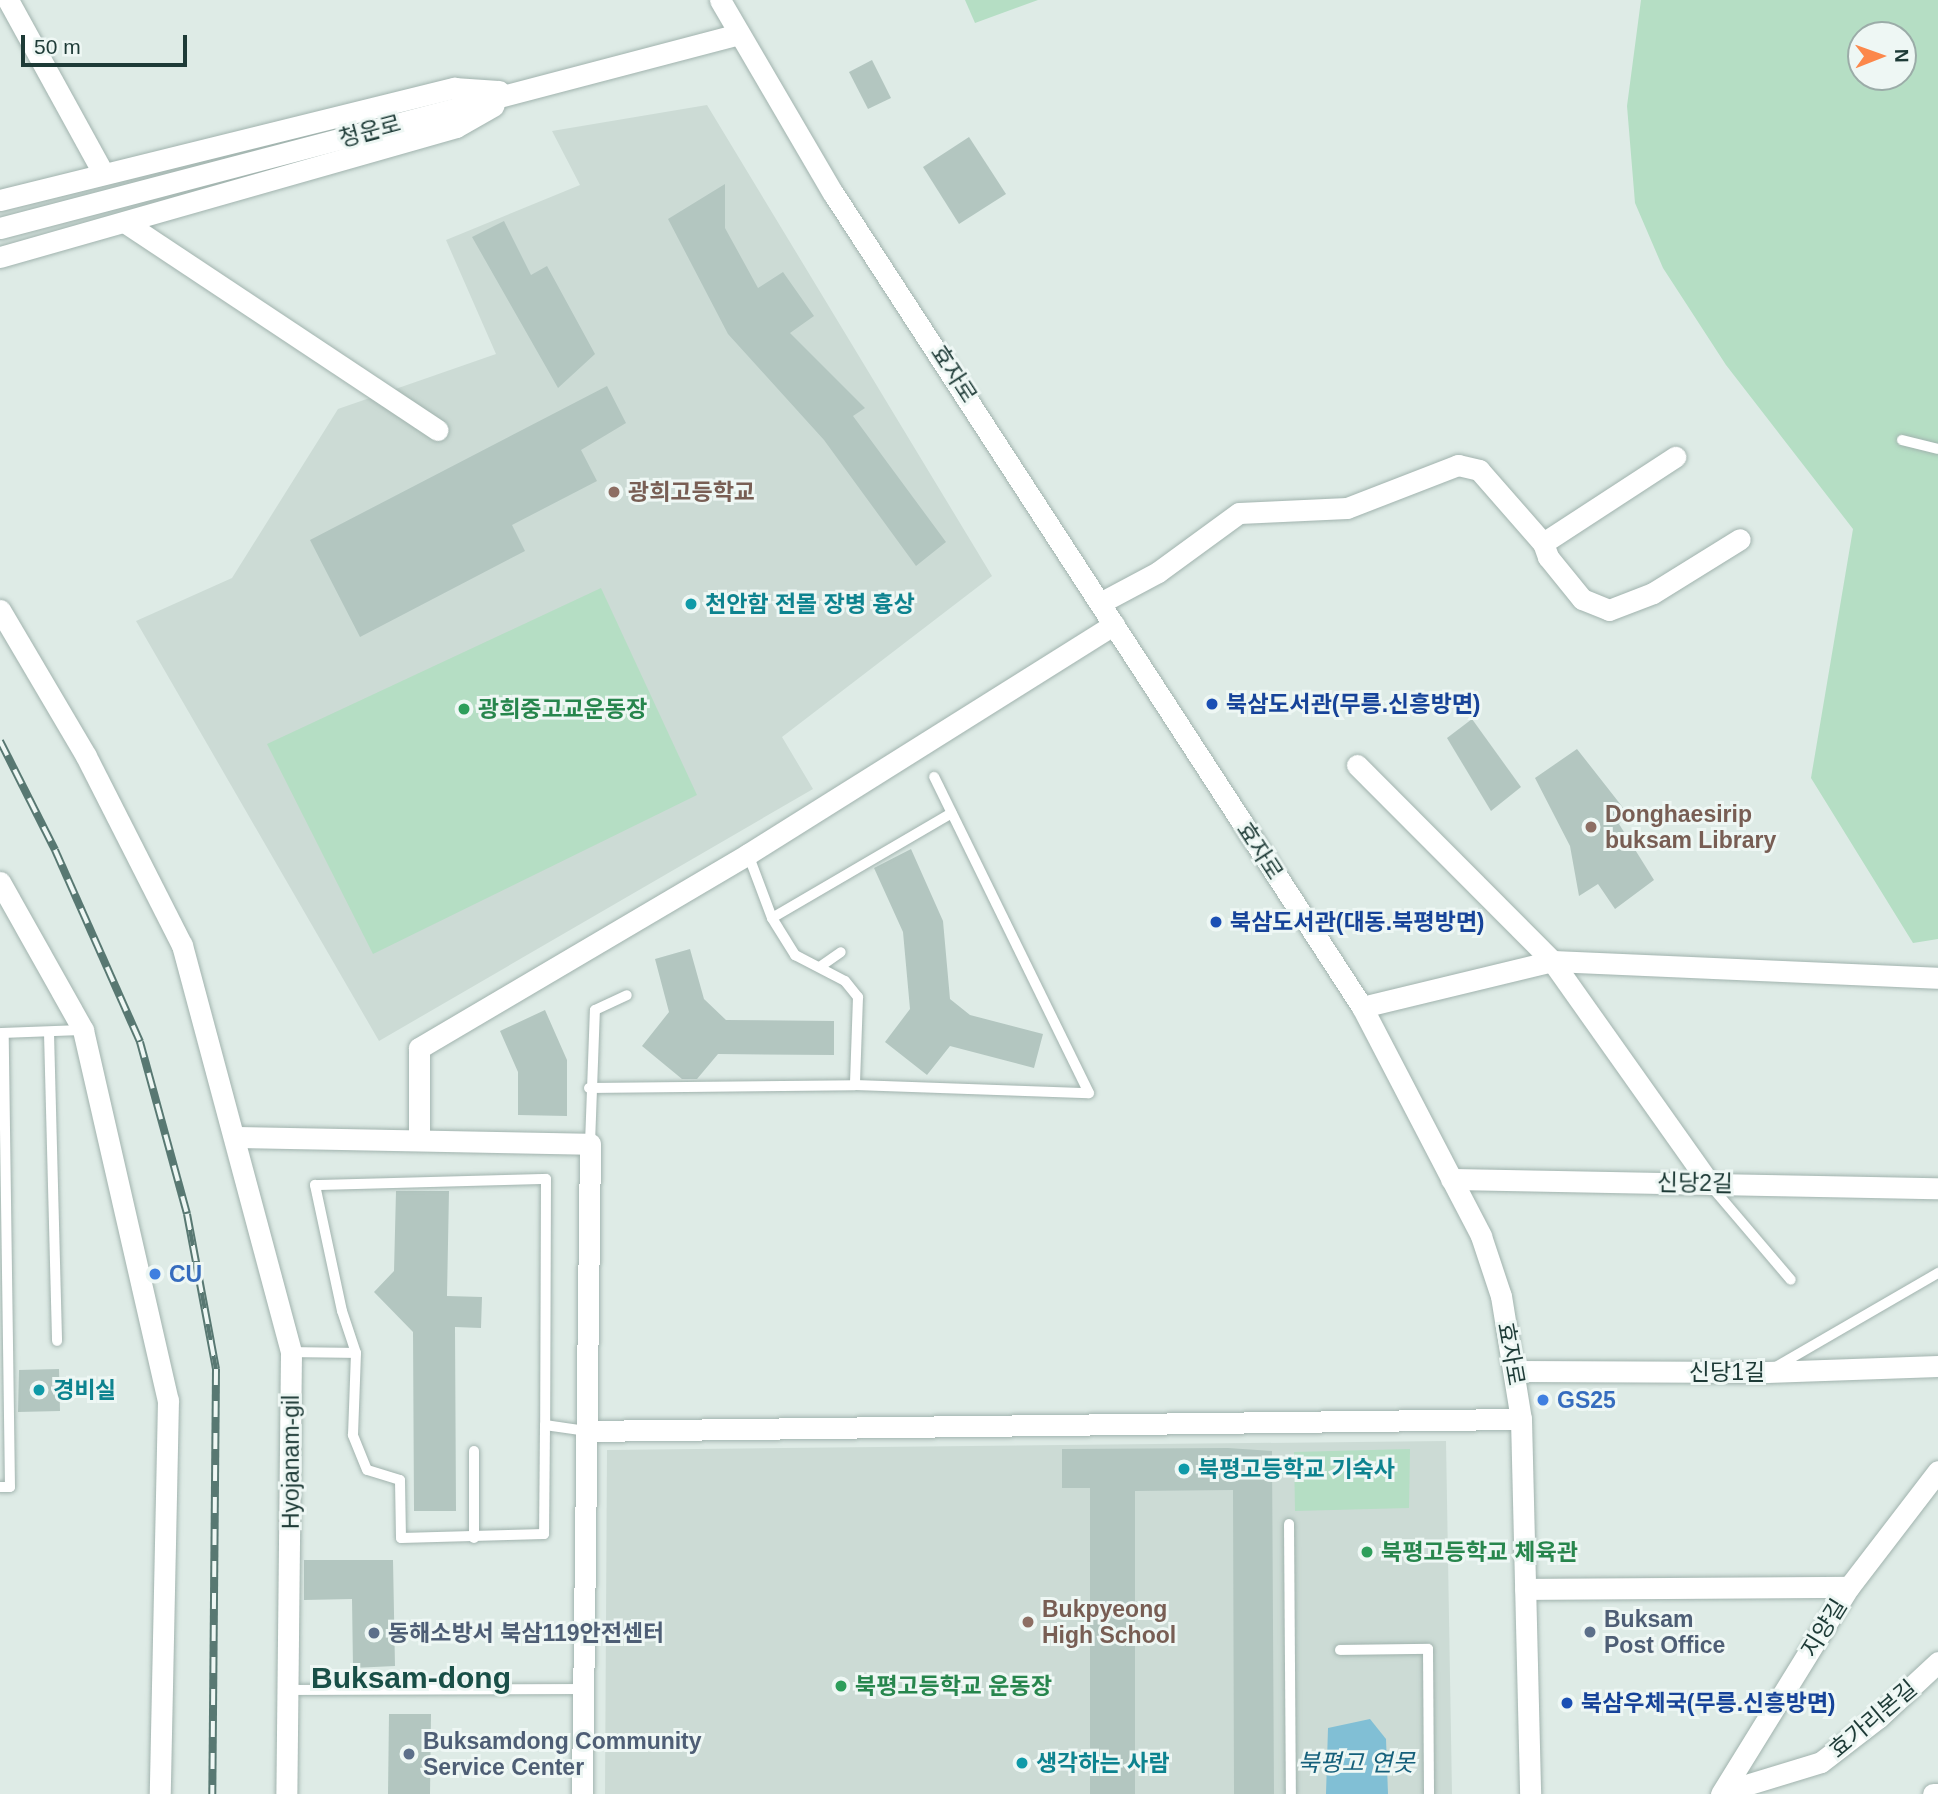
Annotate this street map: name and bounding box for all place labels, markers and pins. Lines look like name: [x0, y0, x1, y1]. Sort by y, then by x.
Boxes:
place label: 광희고등학교: [628, 478, 755, 506]
marker: 광희고등학교: [606, 484, 622, 500]
place label: 천안함 전몰 장병 흉상: [705, 590, 915, 618]
marker: 천안함 전몰 장병 흉상: [683, 596, 699, 612]
place label: 북삼도서관(무릉.신흥방면): [1226, 690, 1480, 718]
place label: 광희중고교운동장: [478, 695, 647, 723]
marker: 북삼도서관(무릉.신흥방면): [1204, 696, 1220, 712]
marker: 광희중고교운동장: [456, 701, 472, 717]
place label: Donghaesirip buksam Library: [1605, 800, 1776, 854]
marker: Donghaesirip buksam Library: [1583, 819, 1599, 835]
place label: 북삼도서관(대동.북평방면): [1230, 908, 1484, 936]
marker: 북삼도서관(대동.북평방면): [1208, 914, 1224, 930]
place label: CU: [169, 1260, 202, 1288]
marker: CU: [147, 1266, 163, 1282]
place label: 경비실: [53, 1376, 116, 1404]
marker: 경비실: [31, 1382, 47, 1398]
place label: GS25: [1557, 1386, 1616, 1414]
marker: GS25: [1535, 1392, 1551, 1408]
place label: 북평고등학교 기숙사: [1198, 1455, 1395, 1483]
marker: 북평고등학교 기숙사: [1176, 1461, 1192, 1477]
place label: 북평고등학교 체육관: [1381, 1538, 1578, 1566]
marker: 북평고등학교 체육관: [1359, 1544, 1375, 1560]
place label: Bukpyeong High School: [1042, 1595, 1176, 1649]
place label: Buksam Post Office: [1604, 1605, 1725, 1659]
marker: Bukpyeong High School: [1020, 1614, 1036, 1630]
place label: 동해소방서 북삼119안전센터: [388, 1619, 664, 1647]
marker: Buksam Post Office: [1582, 1624, 1598, 1640]
marker: 동해소방서 북삼119안전센터: [366, 1625, 382, 1641]
place label: 북평고등학교 운동장: [855, 1672, 1052, 1700]
marker: 북평고등학교 운동장: [833, 1678, 849, 1694]
place label: 북삼우체국(무릉.신흥방면): [1581, 1689, 1835, 1717]
marker: 북삼우체국(무릉.신흥방면): [1559, 1695, 1575, 1711]
place label: Buksamdong Community Service Center: [423, 1727, 702, 1781]
marker: Buksamdong Community Service Center: [401, 1746, 417, 1762]
place label: 생각하는 사람: [1036, 1749, 1169, 1777]
marker: 생각하는 사람: [1014, 1755, 1030, 1771]

